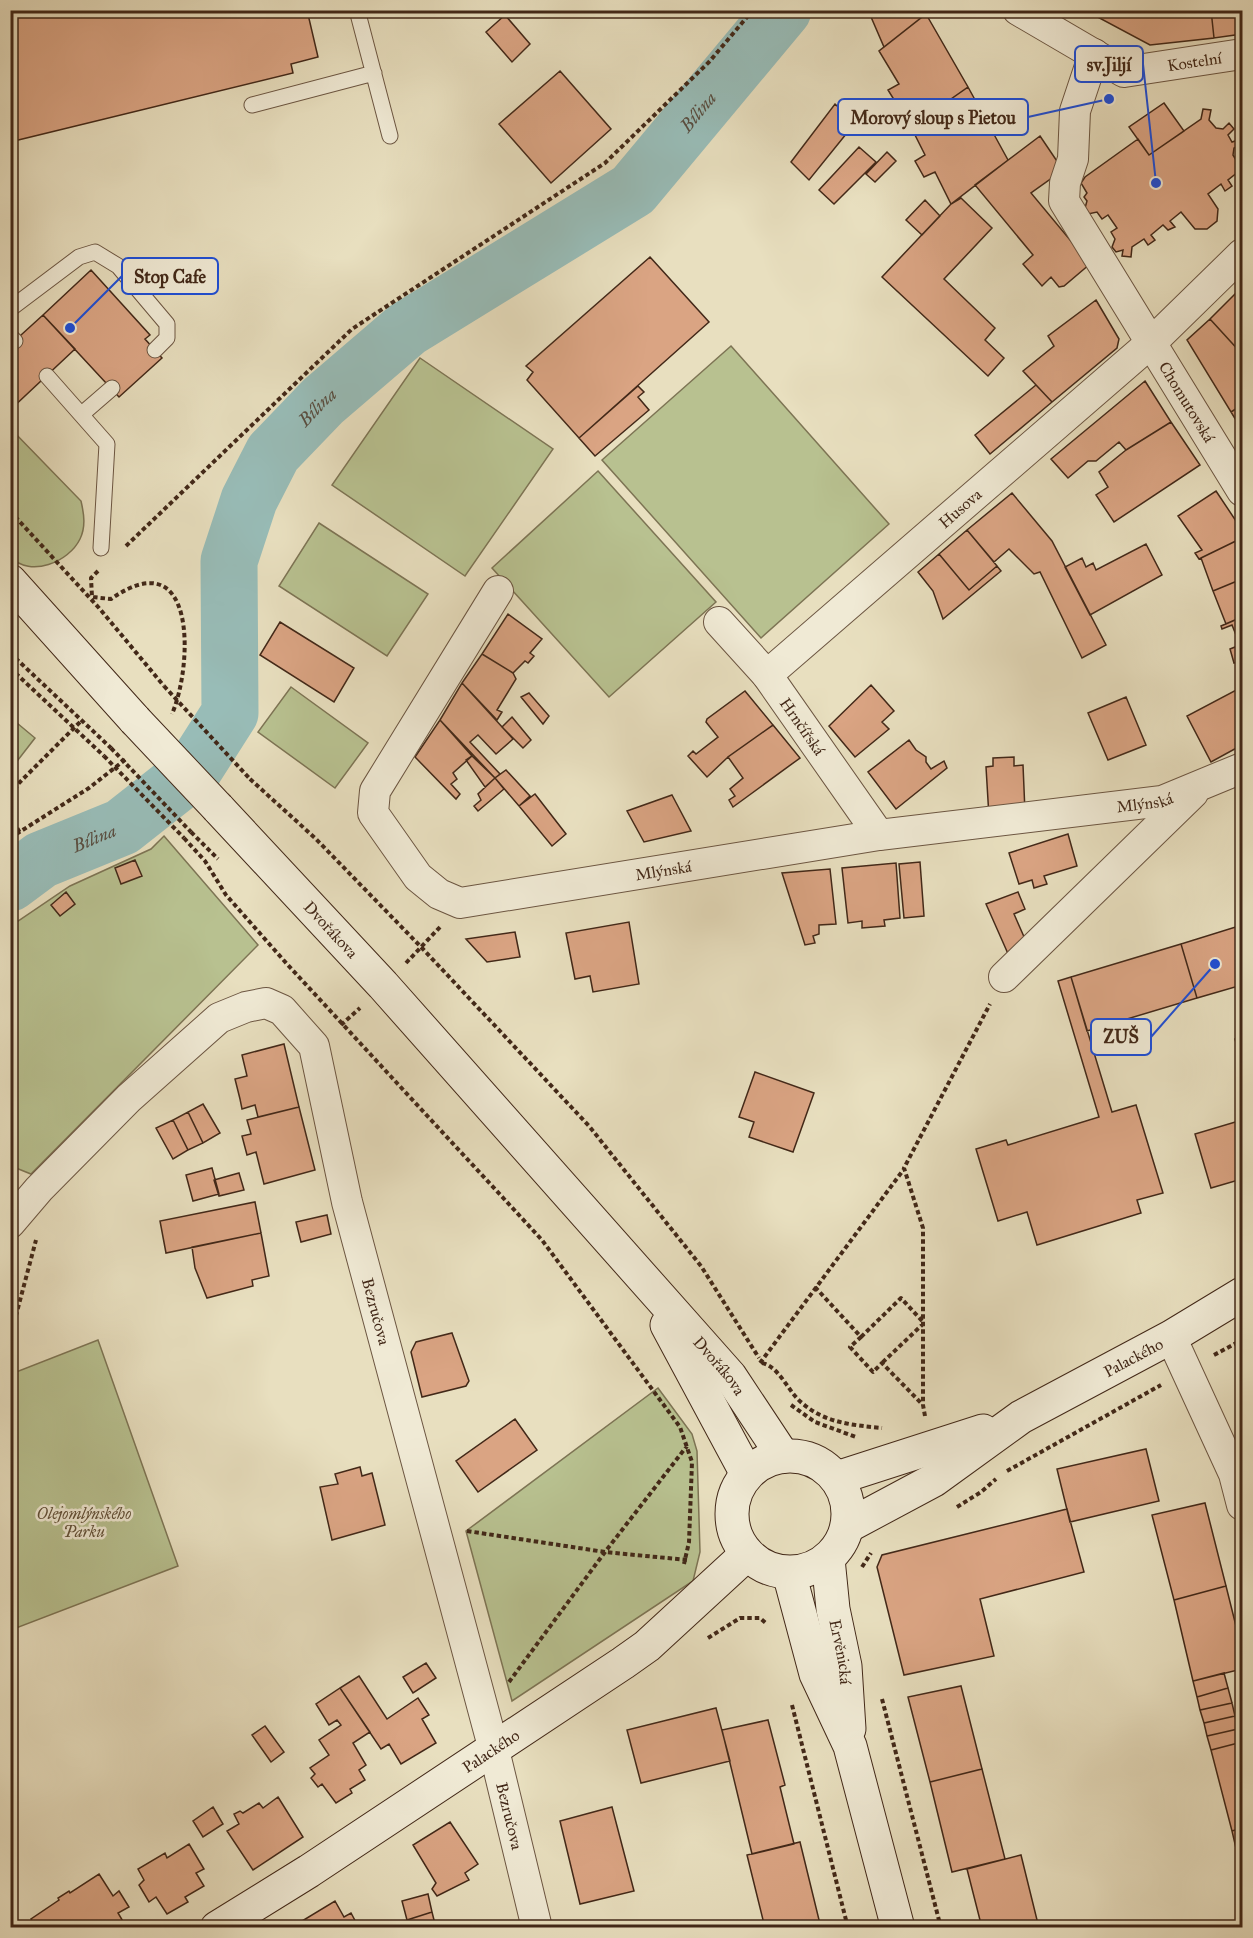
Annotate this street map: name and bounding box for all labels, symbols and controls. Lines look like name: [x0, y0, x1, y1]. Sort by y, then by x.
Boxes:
callout: sv.Jiljí: [1075, 46, 1143, 82]
street label: Kostelní: [1166, 48, 1224, 75]
text: sv.Jiljí: [1087, 54, 1132, 77]
water label: Bílina: [674, 87, 721, 137]
callout: Morový sloup s Pietou: [838, 99, 1028, 135]
text: Morový sloup s Pietou: [850, 107, 1016, 130]
callout: Stop Cafe: [122, 258, 218, 294]
text: Stop Cafe: [134, 266, 207, 289]
street label: Chomutovská: [1155, 358, 1219, 446]
water label: Bílina: [293, 383, 341, 432]
street label: Husova: [935, 484, 985, 532]
street label: Hrnčířská: [776, 694, 830, 759]
street label: Mlýnská: [1115, 788, 1176, 816]
water label: Bílina: [68, 819, 120, 857]
street label: Mlýnská: [634, 856, 693, 884]
street label: Dvořákova: [300, 897, 362, 962]
callout: ZUŠ: [1091, 1019, 1151, 1055]
text: ZUŠ: [1103, 1025, 1139, 1048]
street label: Bezručova: [358, 1276, 394, 1347]
street label: Dvořákova: [690, 1332, 749, 1399]
street label: Palackého: [1100, 1334, 1166, 1381]
park label: Olejomlýnského Parku: [37, 1504, 131, 1541]
street label: Ervěnická: [826, 1618, 856, 1685]
street label: Palackého: [458, 1725, 523, 1776]
street label: Bezručova: [493, 1780, 527, 1852]

